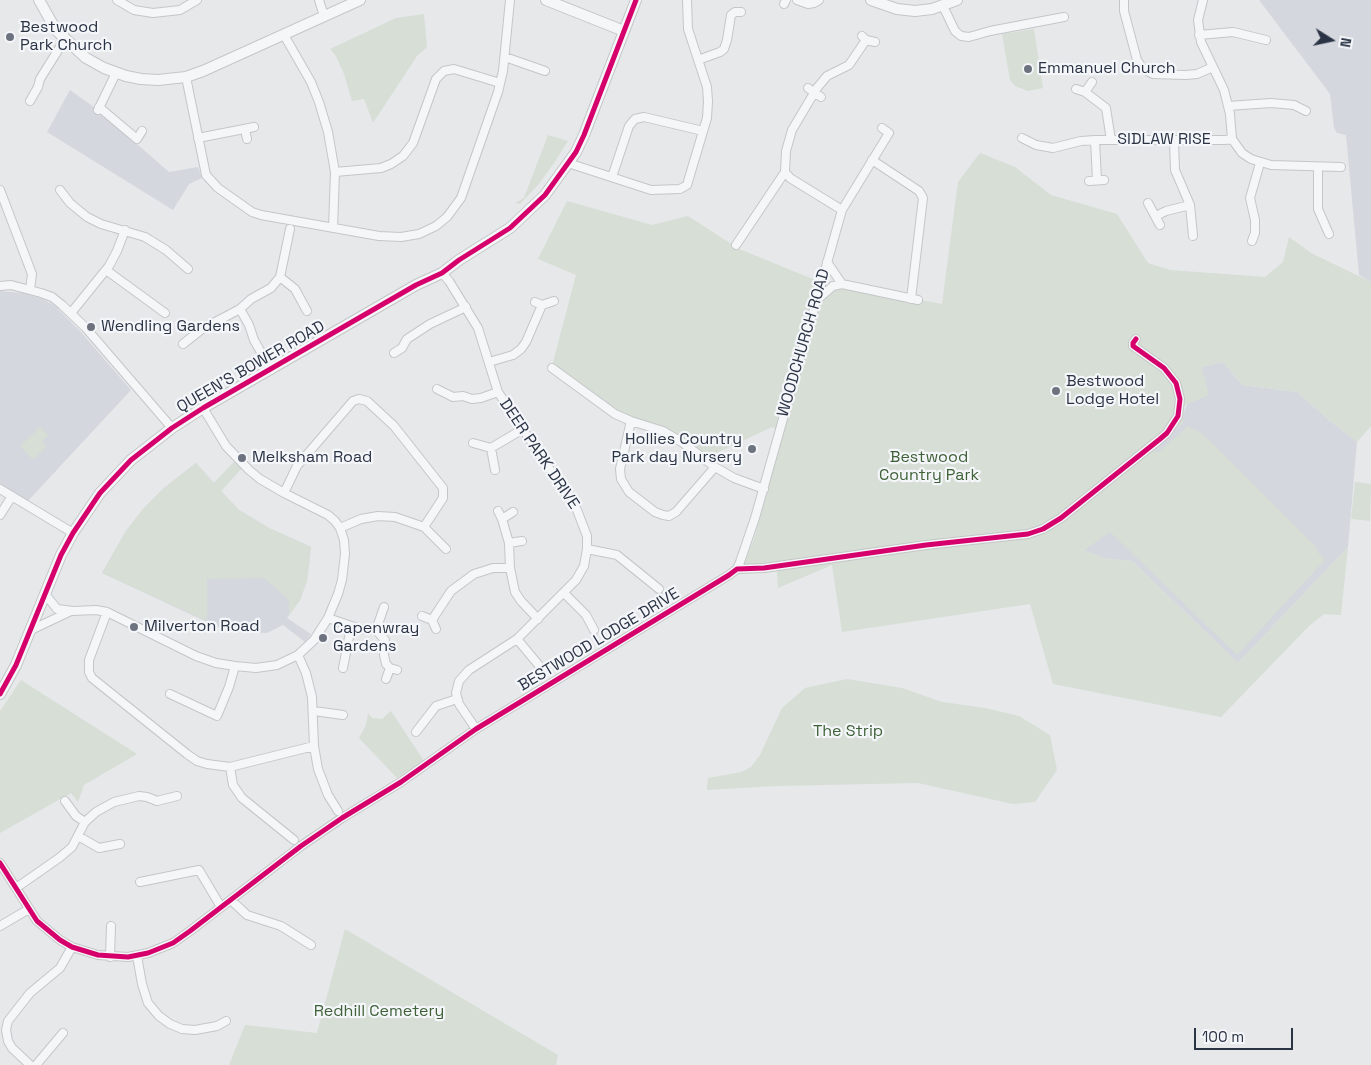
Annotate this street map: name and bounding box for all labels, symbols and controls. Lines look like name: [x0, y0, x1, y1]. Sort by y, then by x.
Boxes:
north arrow: [1306, 15, 1356, 65]
place label: Bestwood Park Church: [20, 18, 112, 56]
marker: Bestwood Park Church: [4, 31, 16, 43]
text: N: [1336, 36, 1355, 49]
place label: Emmanuel Church: [1038, 59, 1176, 79]
marker: Emmanuel Church: [1022, 63, 1034, 75]
street label: SIDLAW RISE: [1117, 130, 1211, 150]
street label: WOODCHURCH ROAD: [774, 267, 834, 419]
place label: Wendling Gardens: [101, 317, 240, 337]
street label: QUEEN'S BOWER ROAD: [174, 317, 328, 417]
marker: Wendling Gardens: [85, 321, 97, 333]
place label: Bestwood Lodge Hotel: [1066, 372, 1159, 410]
marker: Bestwood Lodge Hotel: [1050, 385, 1062, 397]
street label: DEER PARK DRIVE: [495, 395, 583, 513]
place label: Hollies Country Park day Nursery: [611, 430, 742, 468]
marker: Hollies Country Park day Nursery: [746, 443, 758, 455]
place label: Melksham Road: [252, 448, 372, 468]
park label: Bestwood Country Park: [879, 448, 979, 486]
marker: Melksham Road: [236, 452, 248, 464]
street label: BESTWOOD LODGE DRIVE: [515, 584, 683, 696]
place label: Milverton Road: [144, 617, 260, 637]
place label: Capenwray Gardens: [333, 619, 419, 657]
marker: Milverton Road: [128, 621, 140, 633]
marker: Capenwray Gardens: [317, 632, 329, 644]
park label: The Strip: [813, 722, 883, 742]
park label: Redhill Cemetery: [314, 1002, 444, 1022]
scale bar: [1196, 1018, 1295, 1050]
text: 100 m: [1202, 1027, 1244, 1046]

